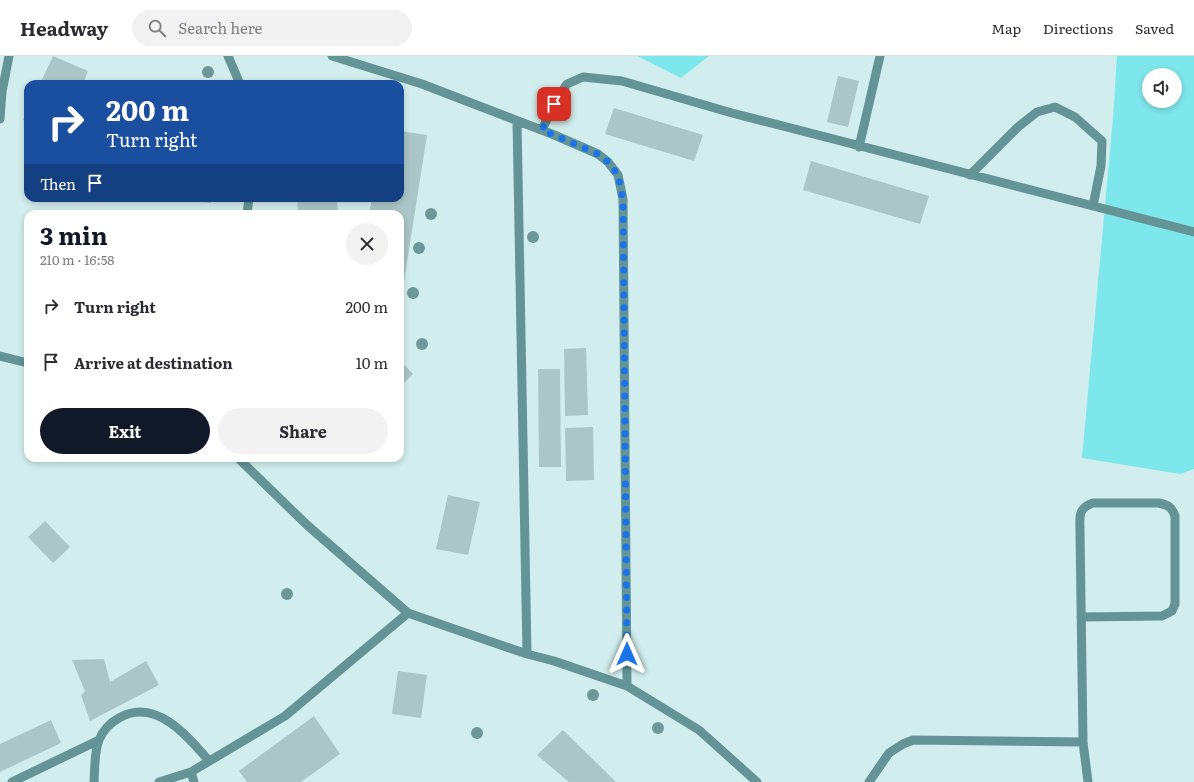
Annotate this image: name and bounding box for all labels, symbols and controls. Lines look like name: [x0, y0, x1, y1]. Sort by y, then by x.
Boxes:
search box: [132, 10, 412, 46]
text: Headway: [20, 14, 108, 42]
text: Search here: [178, 16, 262, 39]
icon: search: [146, 17, 168, 39]
text: Map: [991, 18, 1021, 38]
text: Directions: [1043, 18, 1113, 38]
text: Saved: [1135, 18, 1174, 38]
map controls: [1142, 68, 1182, 108]
button: sound: [1142, 68, 1182, 108]
pin: [537, 87, 571, 121]
text: 200 m: [106, 88, 189, 130]
icon: arrive: [543, 93, 565, 115]
icon: right: [40, 96, 92, 148]
text: Turn right: [106, 126, 197, 153]
text: Then: [40, 172, 76, 195]
icon: arrive: [84, 172, 106, 194]
text: 3 min: [40, 217, 108, 252]
button: close: [346, 223, 388, 265]
text: 210 m · 16:58: [40, 250, 115, 269]
icon: right: [40, 295, 62, 317]
text: Turn right: [74, 295, 156, 318]
text: 200 m: [346, 295, 388, 318]
icon: arrive: [40, 351, 62, 373]
text: Arrive at destination: [74, 351, 233, 374]
text: 10 m: [356, 351, 388, 374]
button: Exit: [40, 408, 210, 454]
button: Share: [218, 408, 388, 454]
position arrow: [606, 633, 648, 675]

